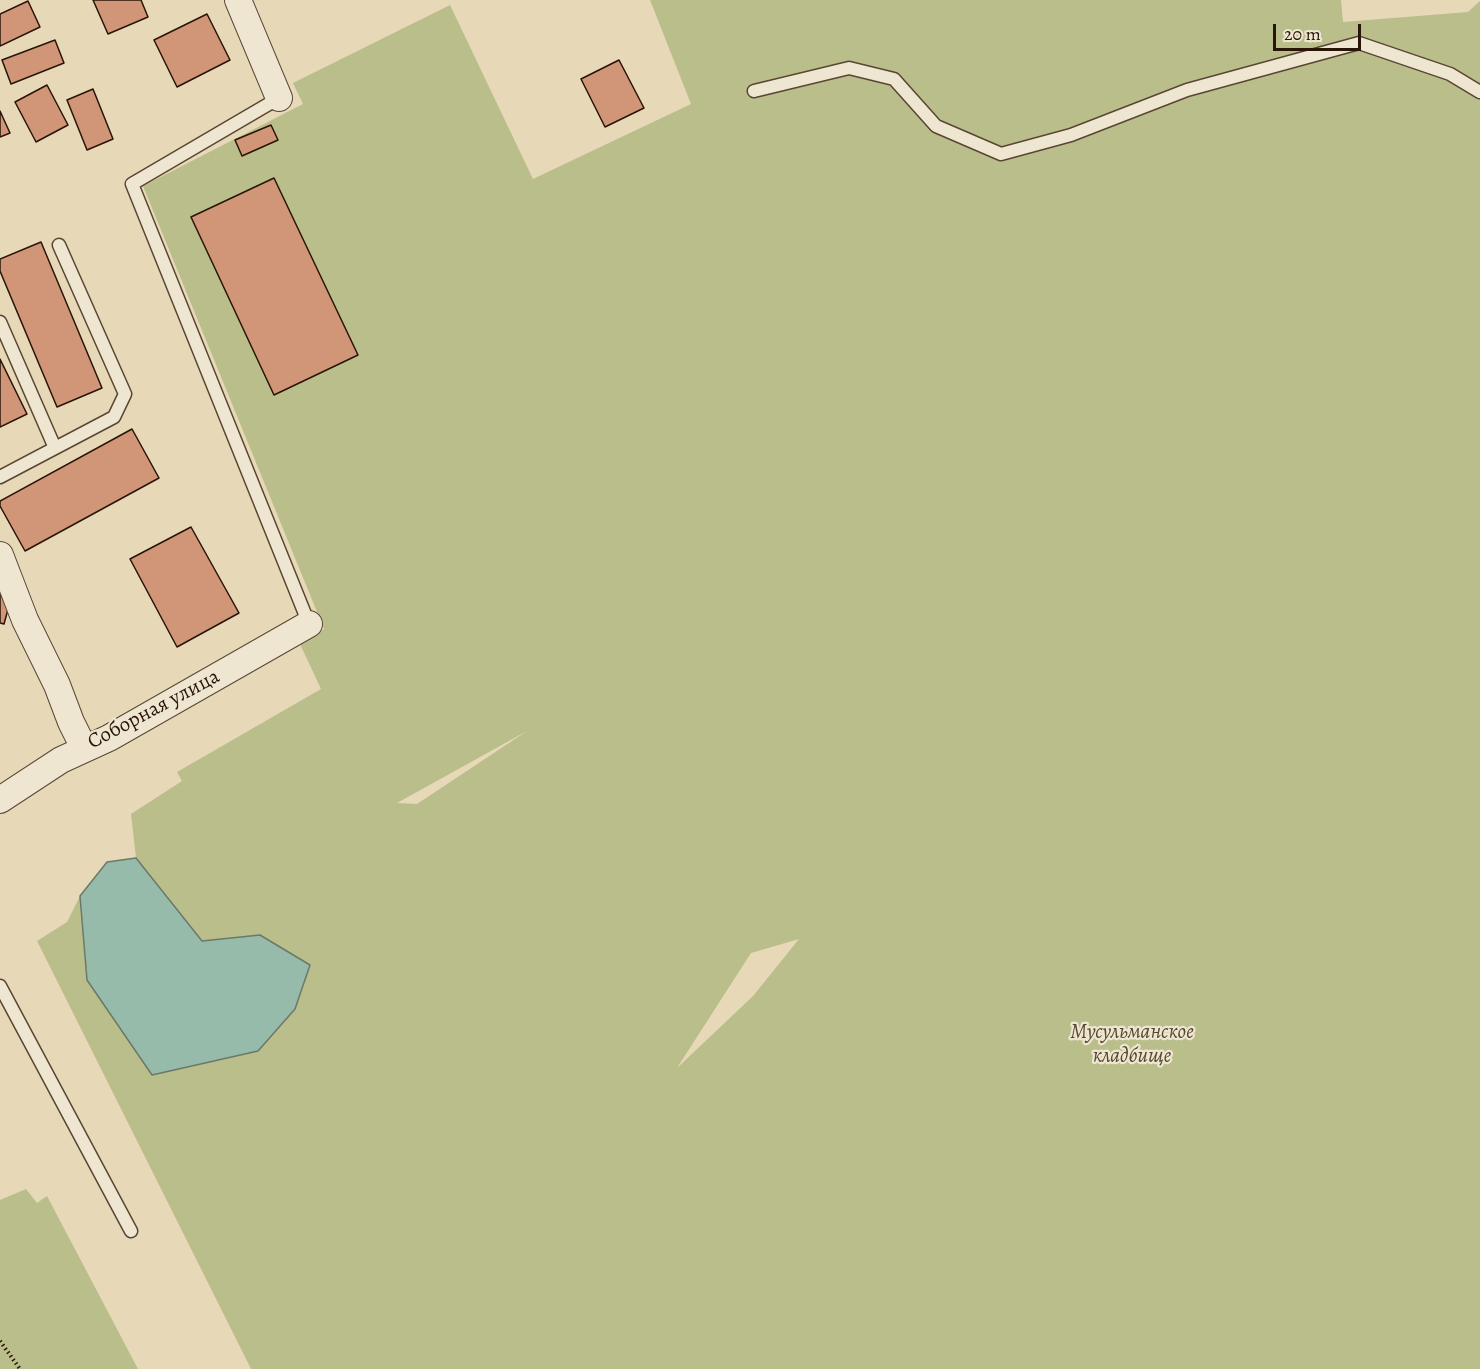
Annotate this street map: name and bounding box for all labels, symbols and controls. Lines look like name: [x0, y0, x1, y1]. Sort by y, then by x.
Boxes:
scale bar: [1276, 12, 1364, 50]
text: 20 m: [1284, 22, 1321, 46]
street label: Соборная улица: [84, 665, 224, 755]
park label: Мусульманское кладбище: [1070, 1020, 1194, 1070]

